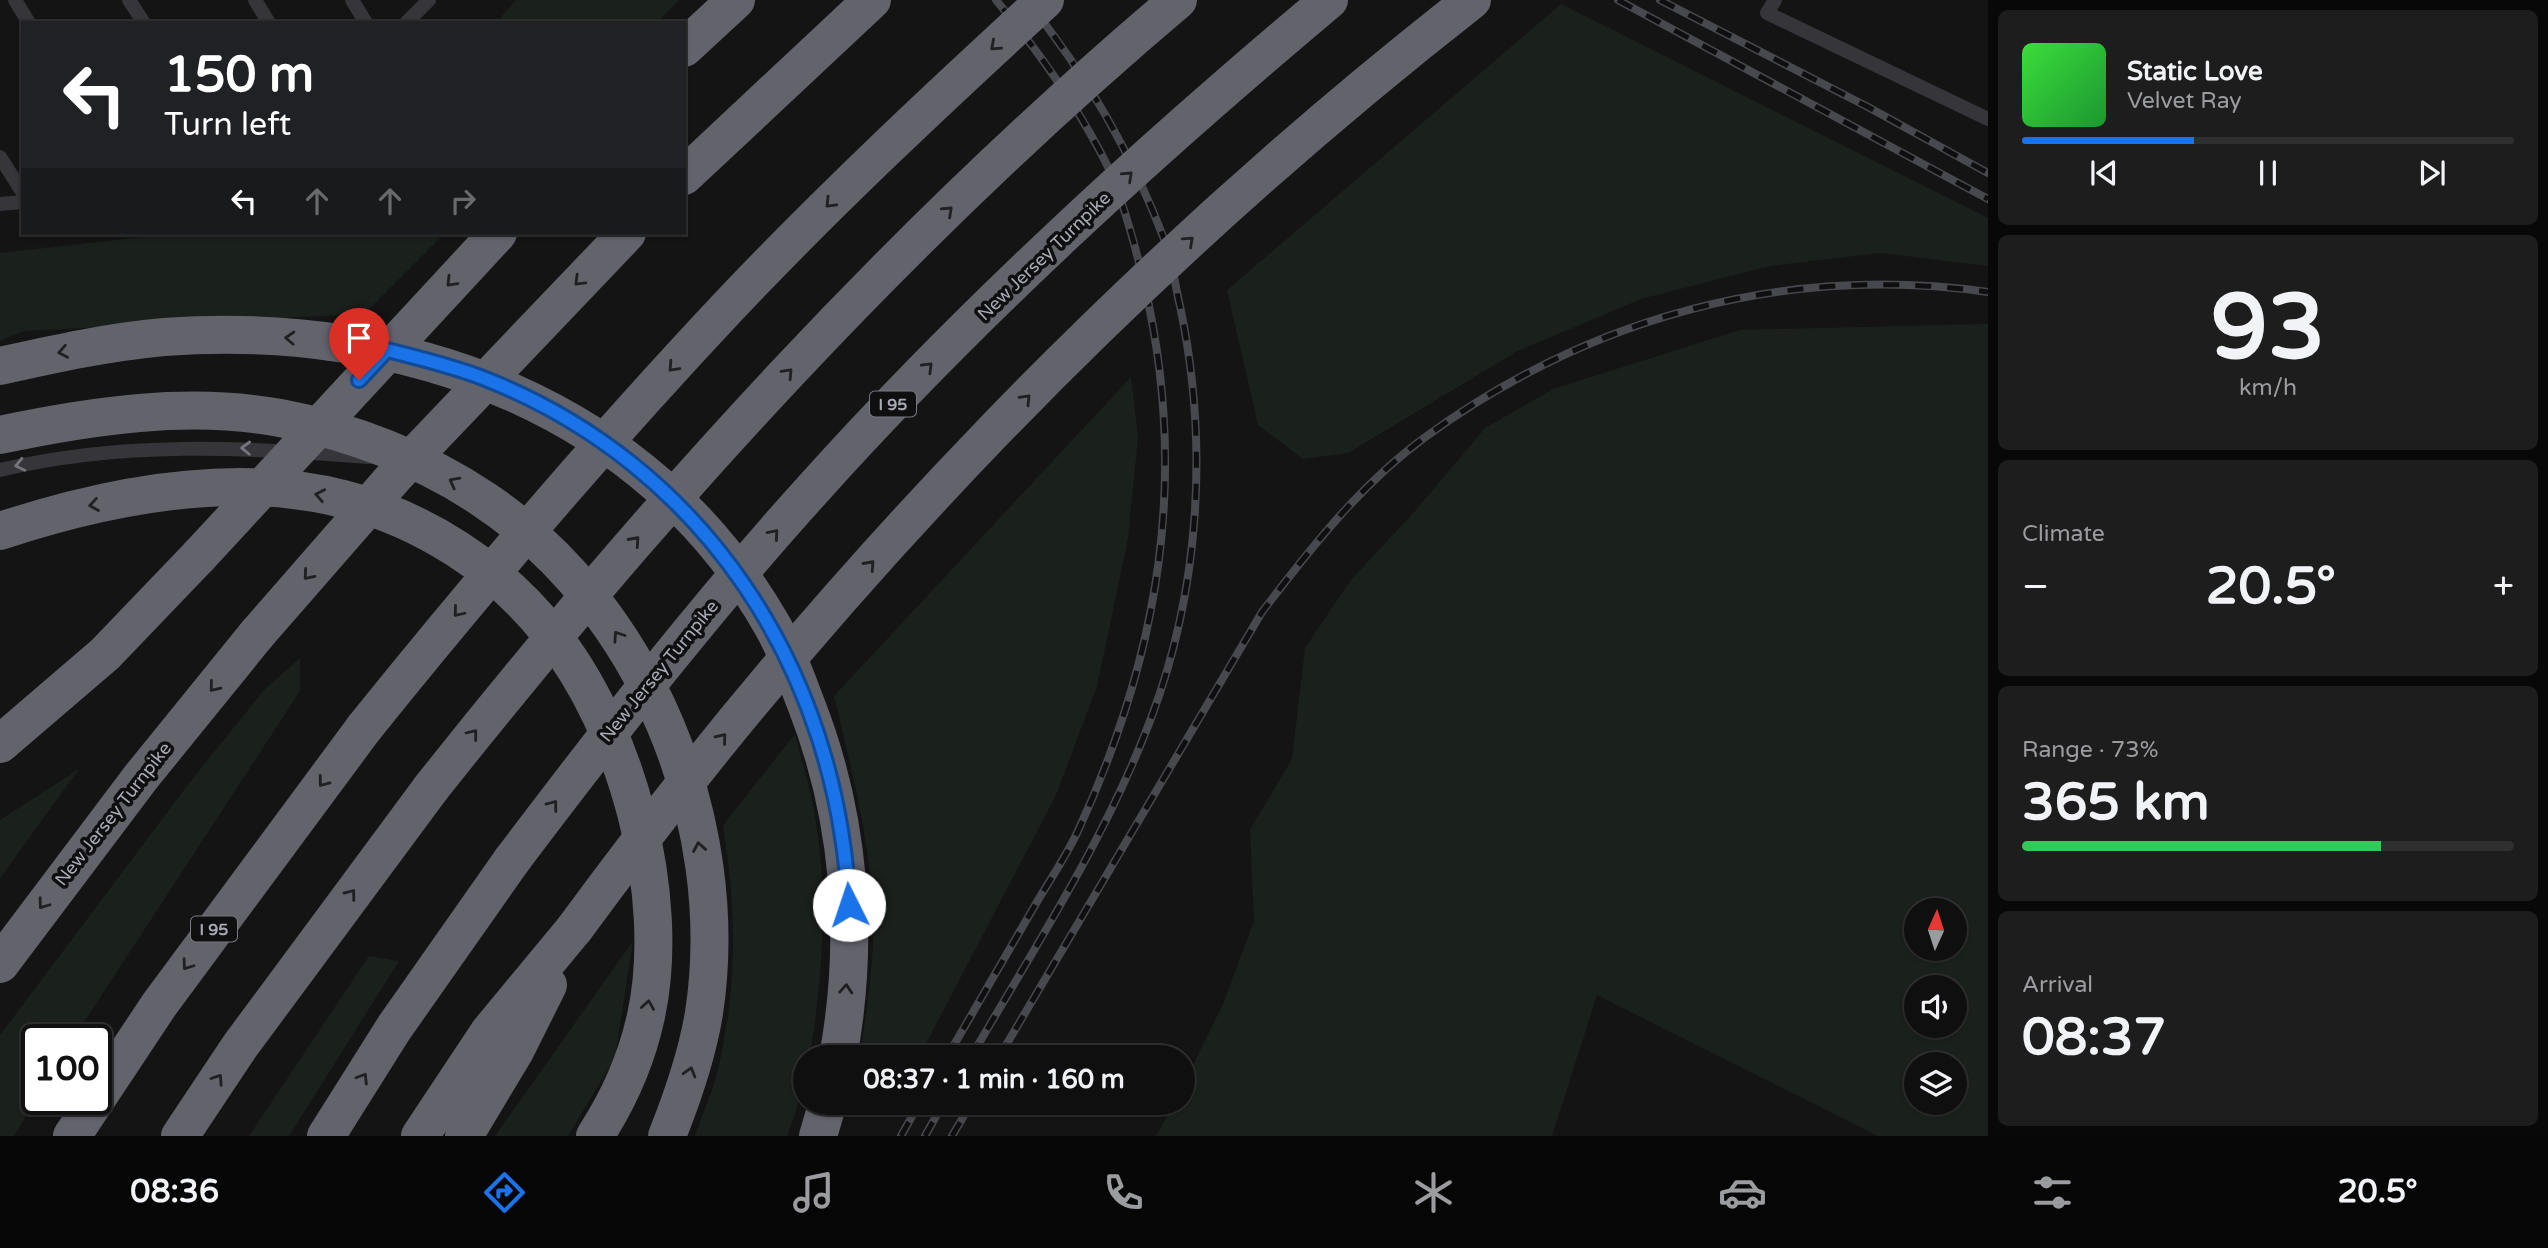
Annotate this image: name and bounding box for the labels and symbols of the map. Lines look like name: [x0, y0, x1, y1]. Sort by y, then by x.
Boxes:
one-way arrow: [990, 38, 1003, 50]
one-way arrow: [1120, 171, 1133, 184]
street label: New Jersey Turnpike: [973, 187, 1115, 325]
one-way arrow: [826, 195, 839, 208]
one-way arrow: [940, 207, 953, 220]
one-way arrow: [1181, 237, 1194, 249]
one-way arrow: [574, 273, 587, 286]
one-way arrow: [446, 274, 459, 287]
pin: [329, 308, 389, 380]
one-way arrow: [284, 331, 295, 346]
one-way arrow: [57, 344, 69, 359]
one-way arrow: [669, 359, 681, 372]
one-way arrow: [920, 363, 933, 376]
one-way arrow: [780, 368, 793, 381]
road number: I 95: [870, 392, 916, 416]
one-way arrow: [1017, 395, 1030, 408]
one-way arrow: [240, 440, 251, 456]
one-way arrow: [14, 457, 26, 471]
one-way arrow: [449, 476, 461, 490]
one-way arrow: [314, 488, 326, 503]
one-way arrow: [88, 496, 100, 511]
one-way arrow: [766, 529, 778, 542]
one-way arrow: [626, 536, 639, 549]
one-way arrow: [861, 560, 874, 573]
one-way arrow: [304, 566, 317, 579]
street label: New Jersey Turnpike: [595, 596, 723, 746]
one-way arrow: [454, 603, 466, 616]
one-way arrow: [614, 631, 626, 644]
one-way arrow: [210, 679, 222, 692]
one-way arrow: [465, 730, 478, 742]
one-way arrow: [714, 733, 726, 746]
street label: New Jersey Turnpike: [50, 738, 176, 890]
one-way arrow: [318, 775, 331, 787]
one-way arrow: [544, 801, 557, 813]
one-way arrow: [692, 841, 707, 853]
position arrow: [812, 868, 886, 942]
one-way arrow: [342, 890, 355, 902]
one-way arrow: [39, 896, 51, 909]
north arrow: [1904, 898, 1967, 961]
road number: I 95: [191, 917, 237, 942]
one-way arrow: [183, 957, 196, 970]
one-way arrow: [839, 984, 854, 995]
one-way arrow: [640, 999, 655, 1011]
speed limit sign: 100: [21, 1024, 112, 1115]
one-way arrow: [682, 1066, 697, 1078]
one-way arrow: [354, 1073, 367, 1086]
one-way arrow: [210, 1074, 222, 1087]

